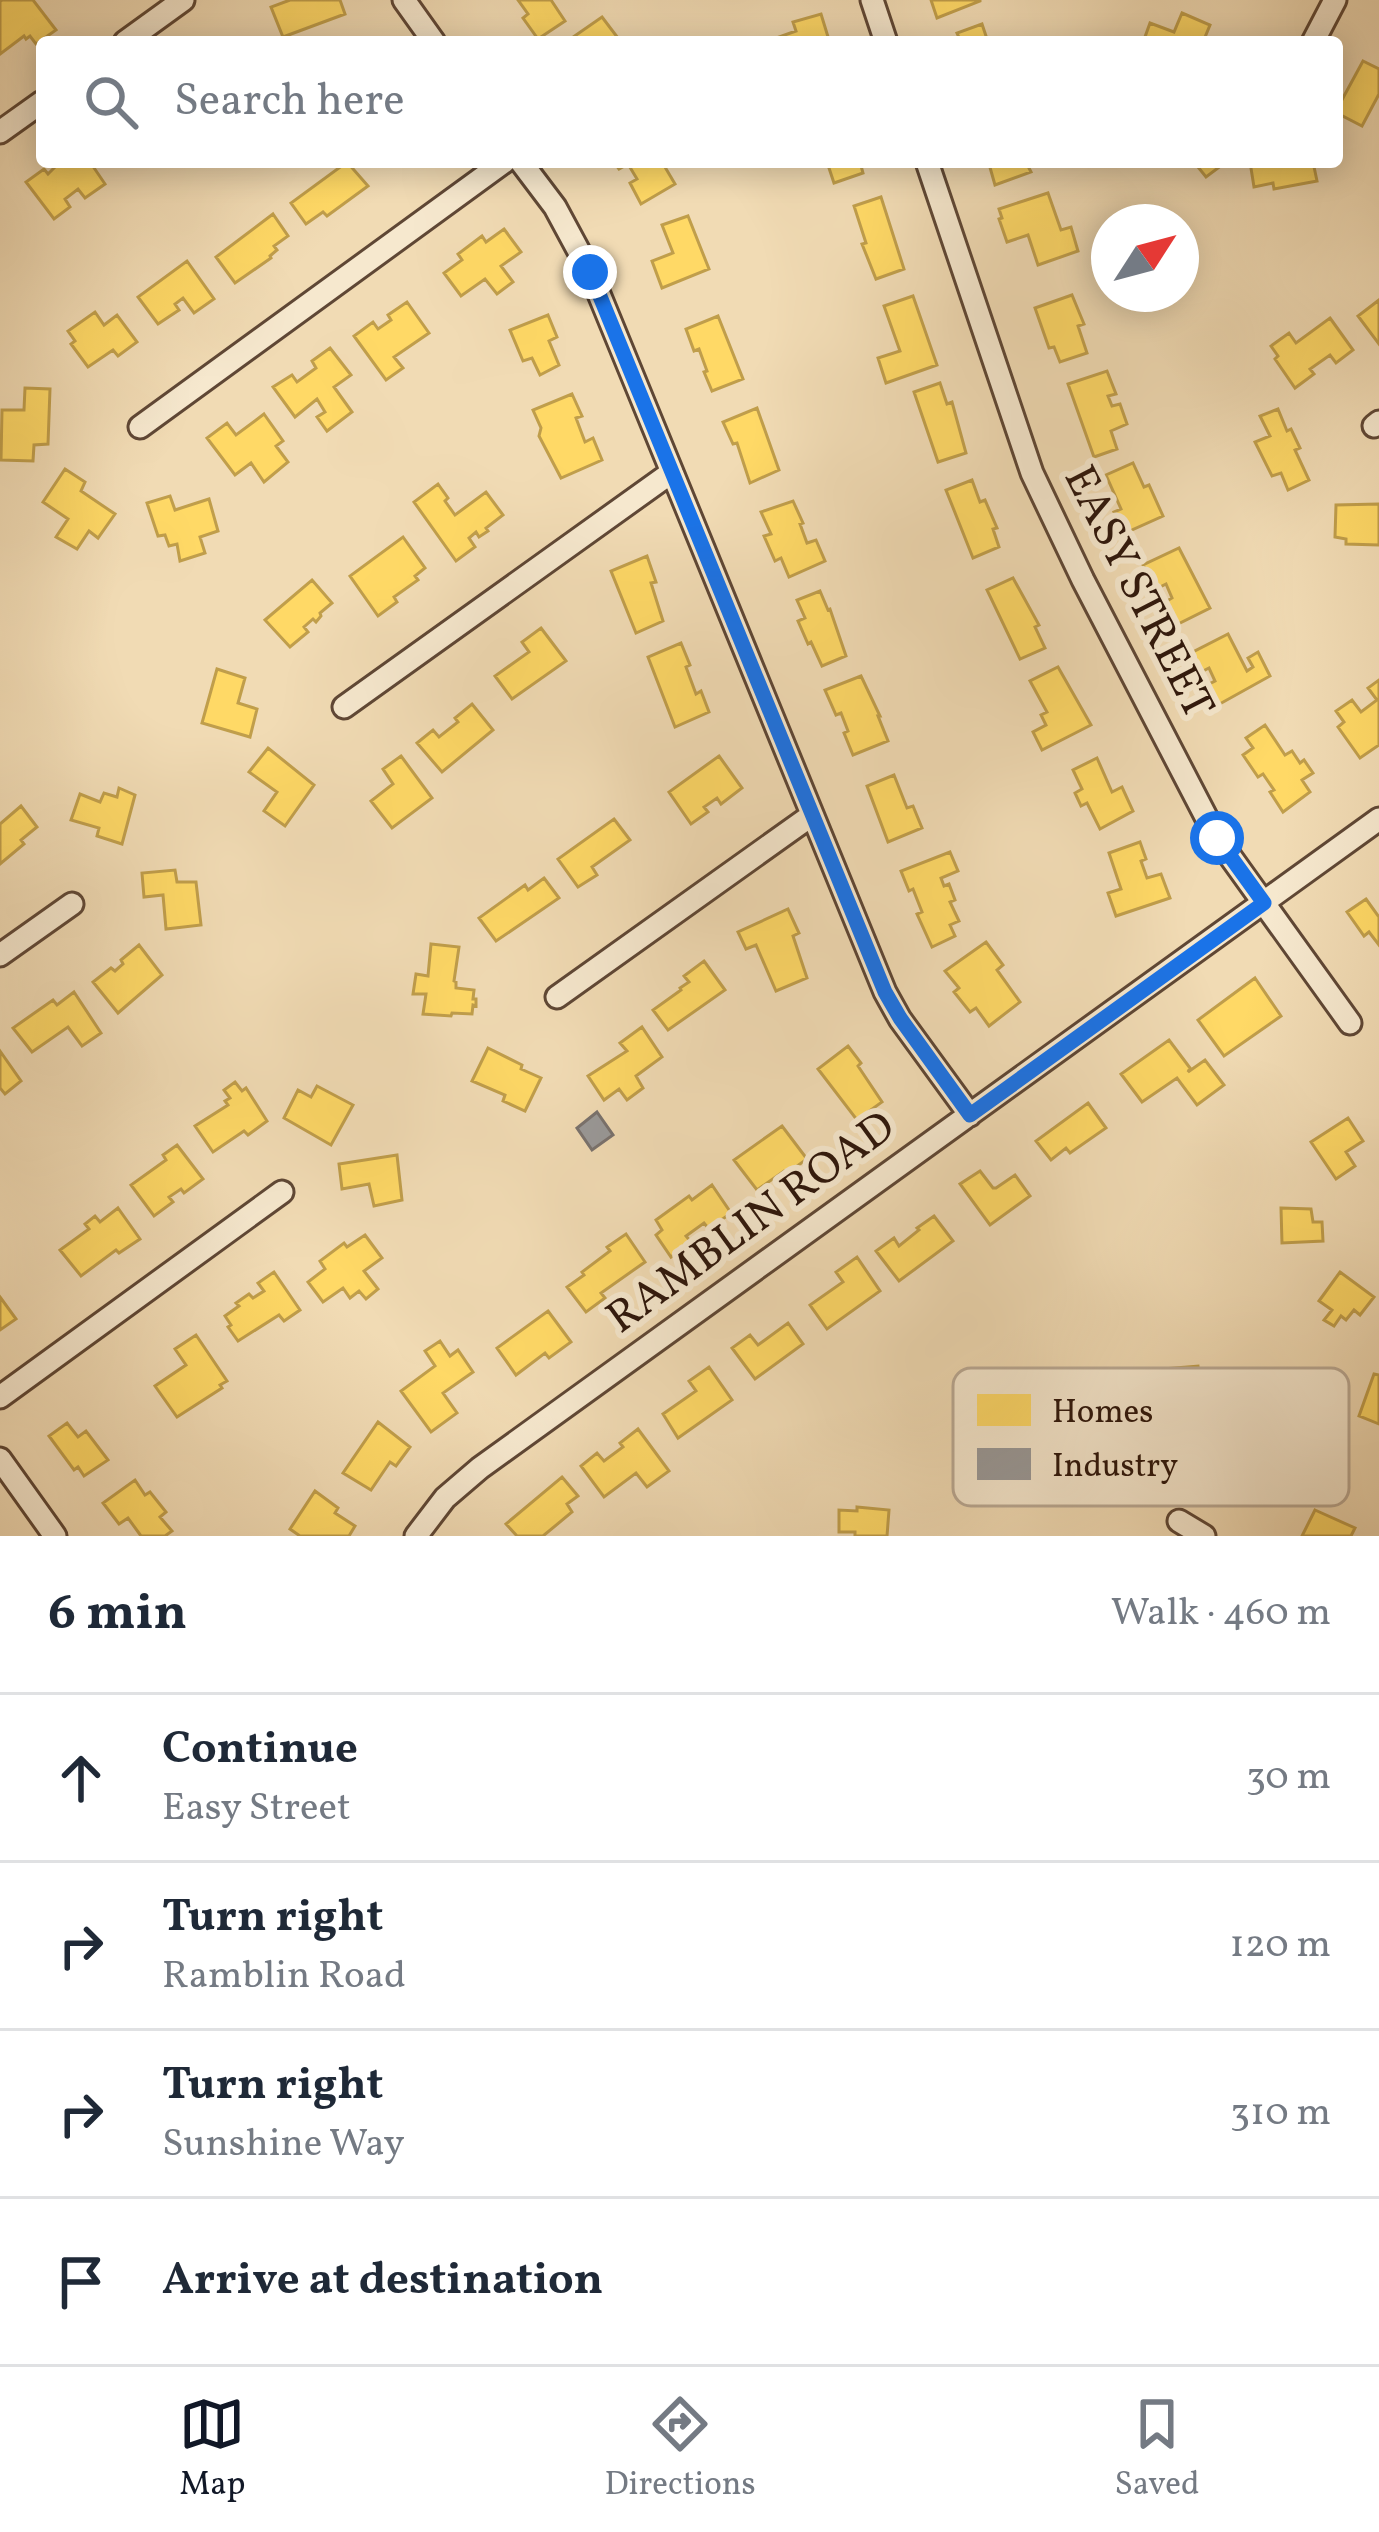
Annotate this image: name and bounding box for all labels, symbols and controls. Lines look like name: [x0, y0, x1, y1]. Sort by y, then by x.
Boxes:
search box: [36, 36, 1343, 168]
icon: search: [78, 69, 144, 135]
text: Search here: [174, 71, 405, 134]
north arrow: [1091, 204, 1199, 312]
route end: [563, 245, 617, 299]
street label: EASY STREET: [1046, 455, 1228, 731]
route start: [1190, 811, 1244, 865]
street label: RAMBLIN ROAD: [595, 1098, 909, 1350]
legend: [953, 1368, 1349, 1506]
text: Homes: [1052, 1391, 1153, 1437]
text: Industry: [1052, 1445, 1178, 1491]
text: 6 min: [48, 1579, 187, 1650]
text: Walk · 460 m: [1111, 1587, 1331, 1641]
text: Continue: [162, 1719, 358, 1782]
icon: ahead: [48, 1745, 114, 1811]
text: 30 m: [1246, 1751, 1331, 1805]
text: Easy Street: [162, 1782, 351, 1836]
text: Turn right: [162, 1887, 383, 1950]
icon: right: [48, 1913, 114, 1979]
text: 120 m: [1230, 1919, 1331, 1973]
text: Ramblin Road: [162, 1950, 406, 2004]
text: Turn right: [162, 2055, 383, 2118]
icon: right: [48, 2081, 114, 2147]
text: 310 m: [1230, 2087, 1331, 2141]
text: Sunshine Way: [162, 2118, 405, 2172]
icon: arrive: [48, 2249, 114, 2315]
text: Arrive at destination: [162, 2250, 603, 2313]
tab: Map: [179, 2391, 246, 2509]
tab: Directions: [604, 2391, 756, 2509]
tab: Saved: [1115, 2391, 1200, 2509]

